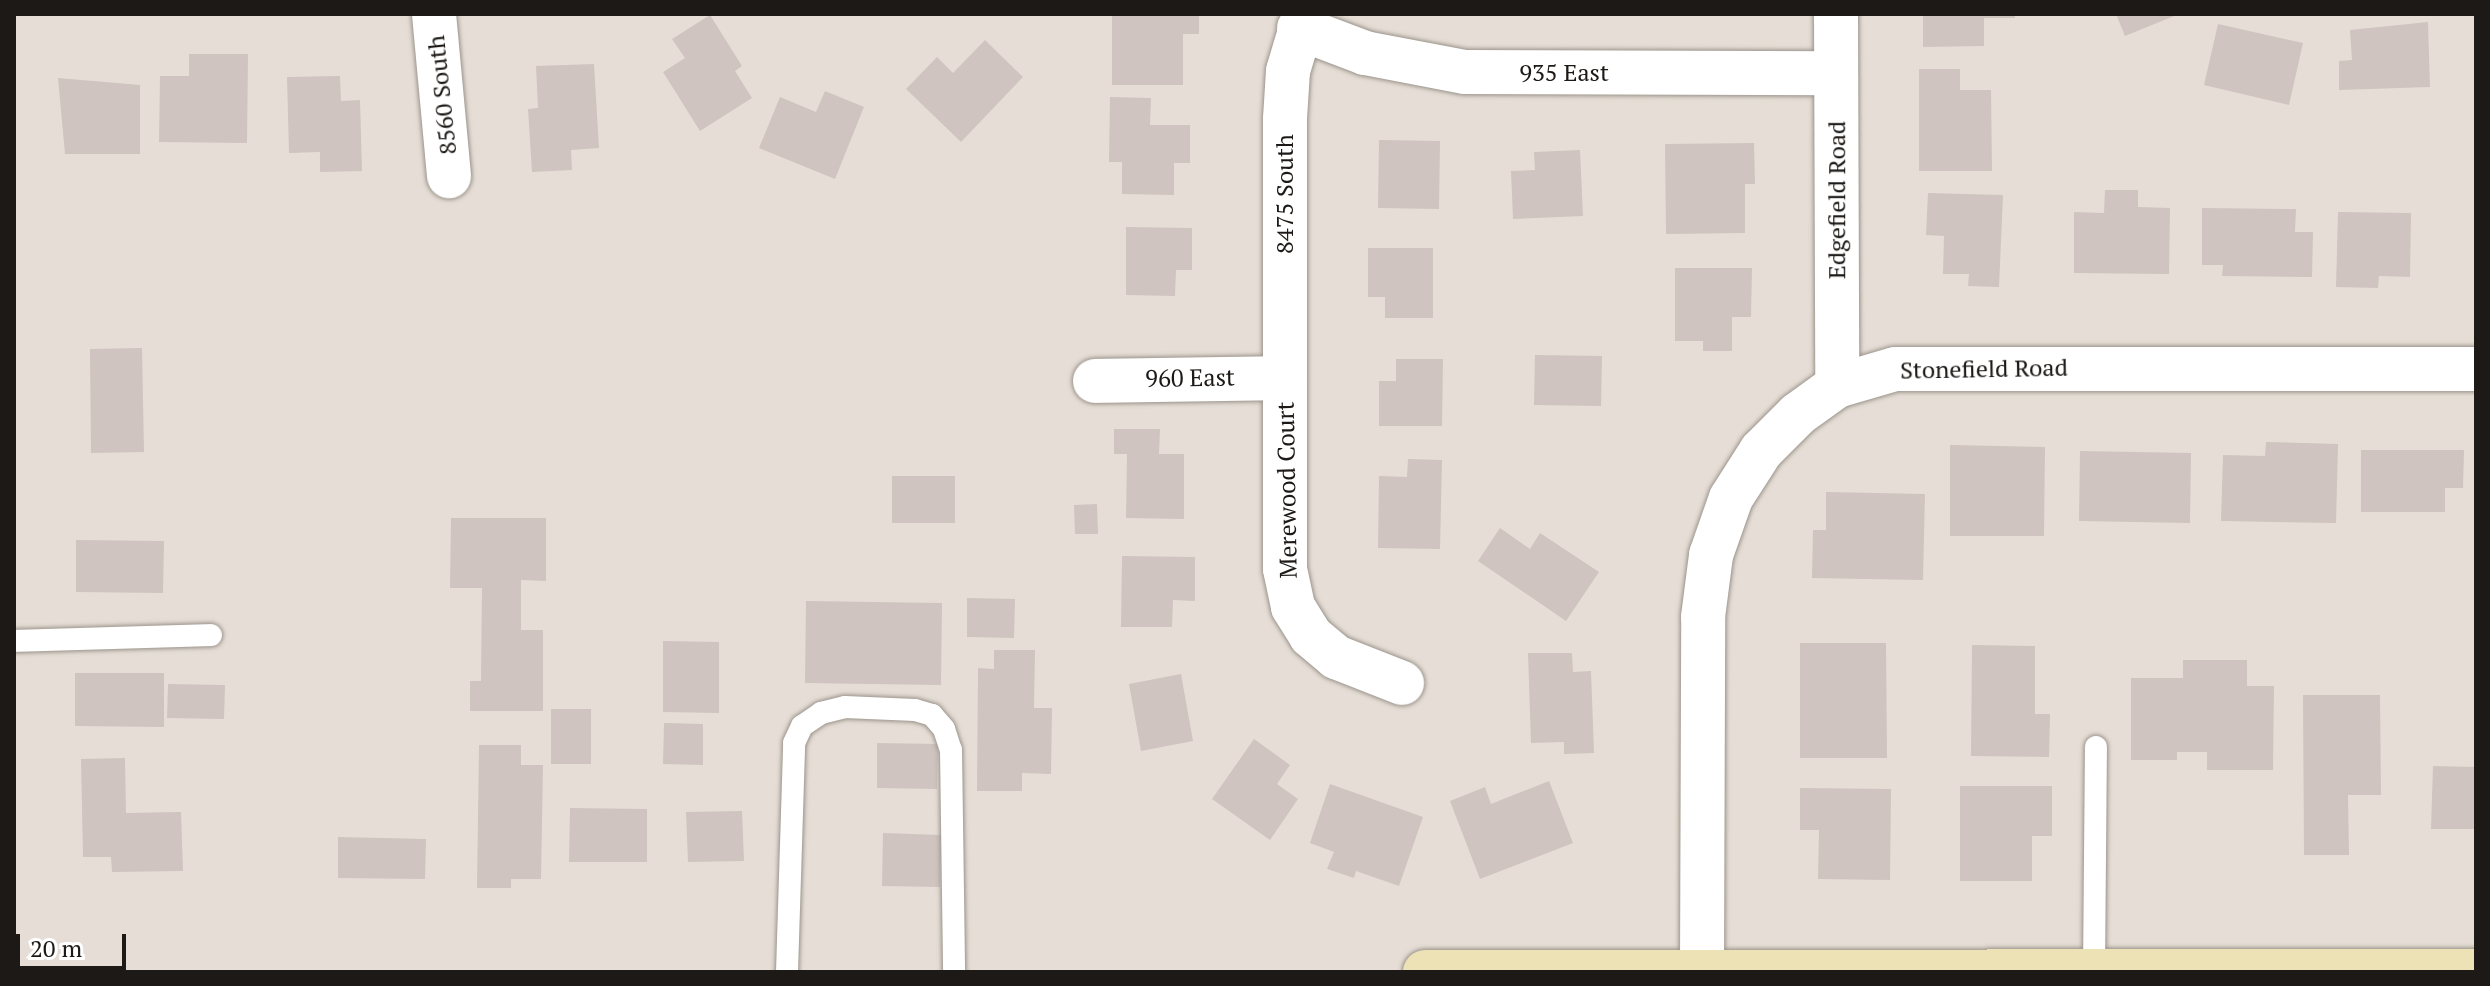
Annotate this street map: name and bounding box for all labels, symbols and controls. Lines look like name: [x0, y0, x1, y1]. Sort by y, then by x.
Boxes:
street label: 8560 South: [421, 34, 463, 156]
street label: 935 East: [1519, 59, 1609, 87]
street label: Edgefield Road: [1823, 121, 1851, 279]
street label: 8475 South: [1271, 134, 1299, 254]
street label: Stonefield Road: [1900, 353, 2068, 385]
street label: 960 East: [1145, 363, 1235, 393]
street label: Merewood Court: [1271, 401, 1303, 579]
scale bar: [20, 918, 130, 968]
text: 20 m: [30, 932, 82, 964]

